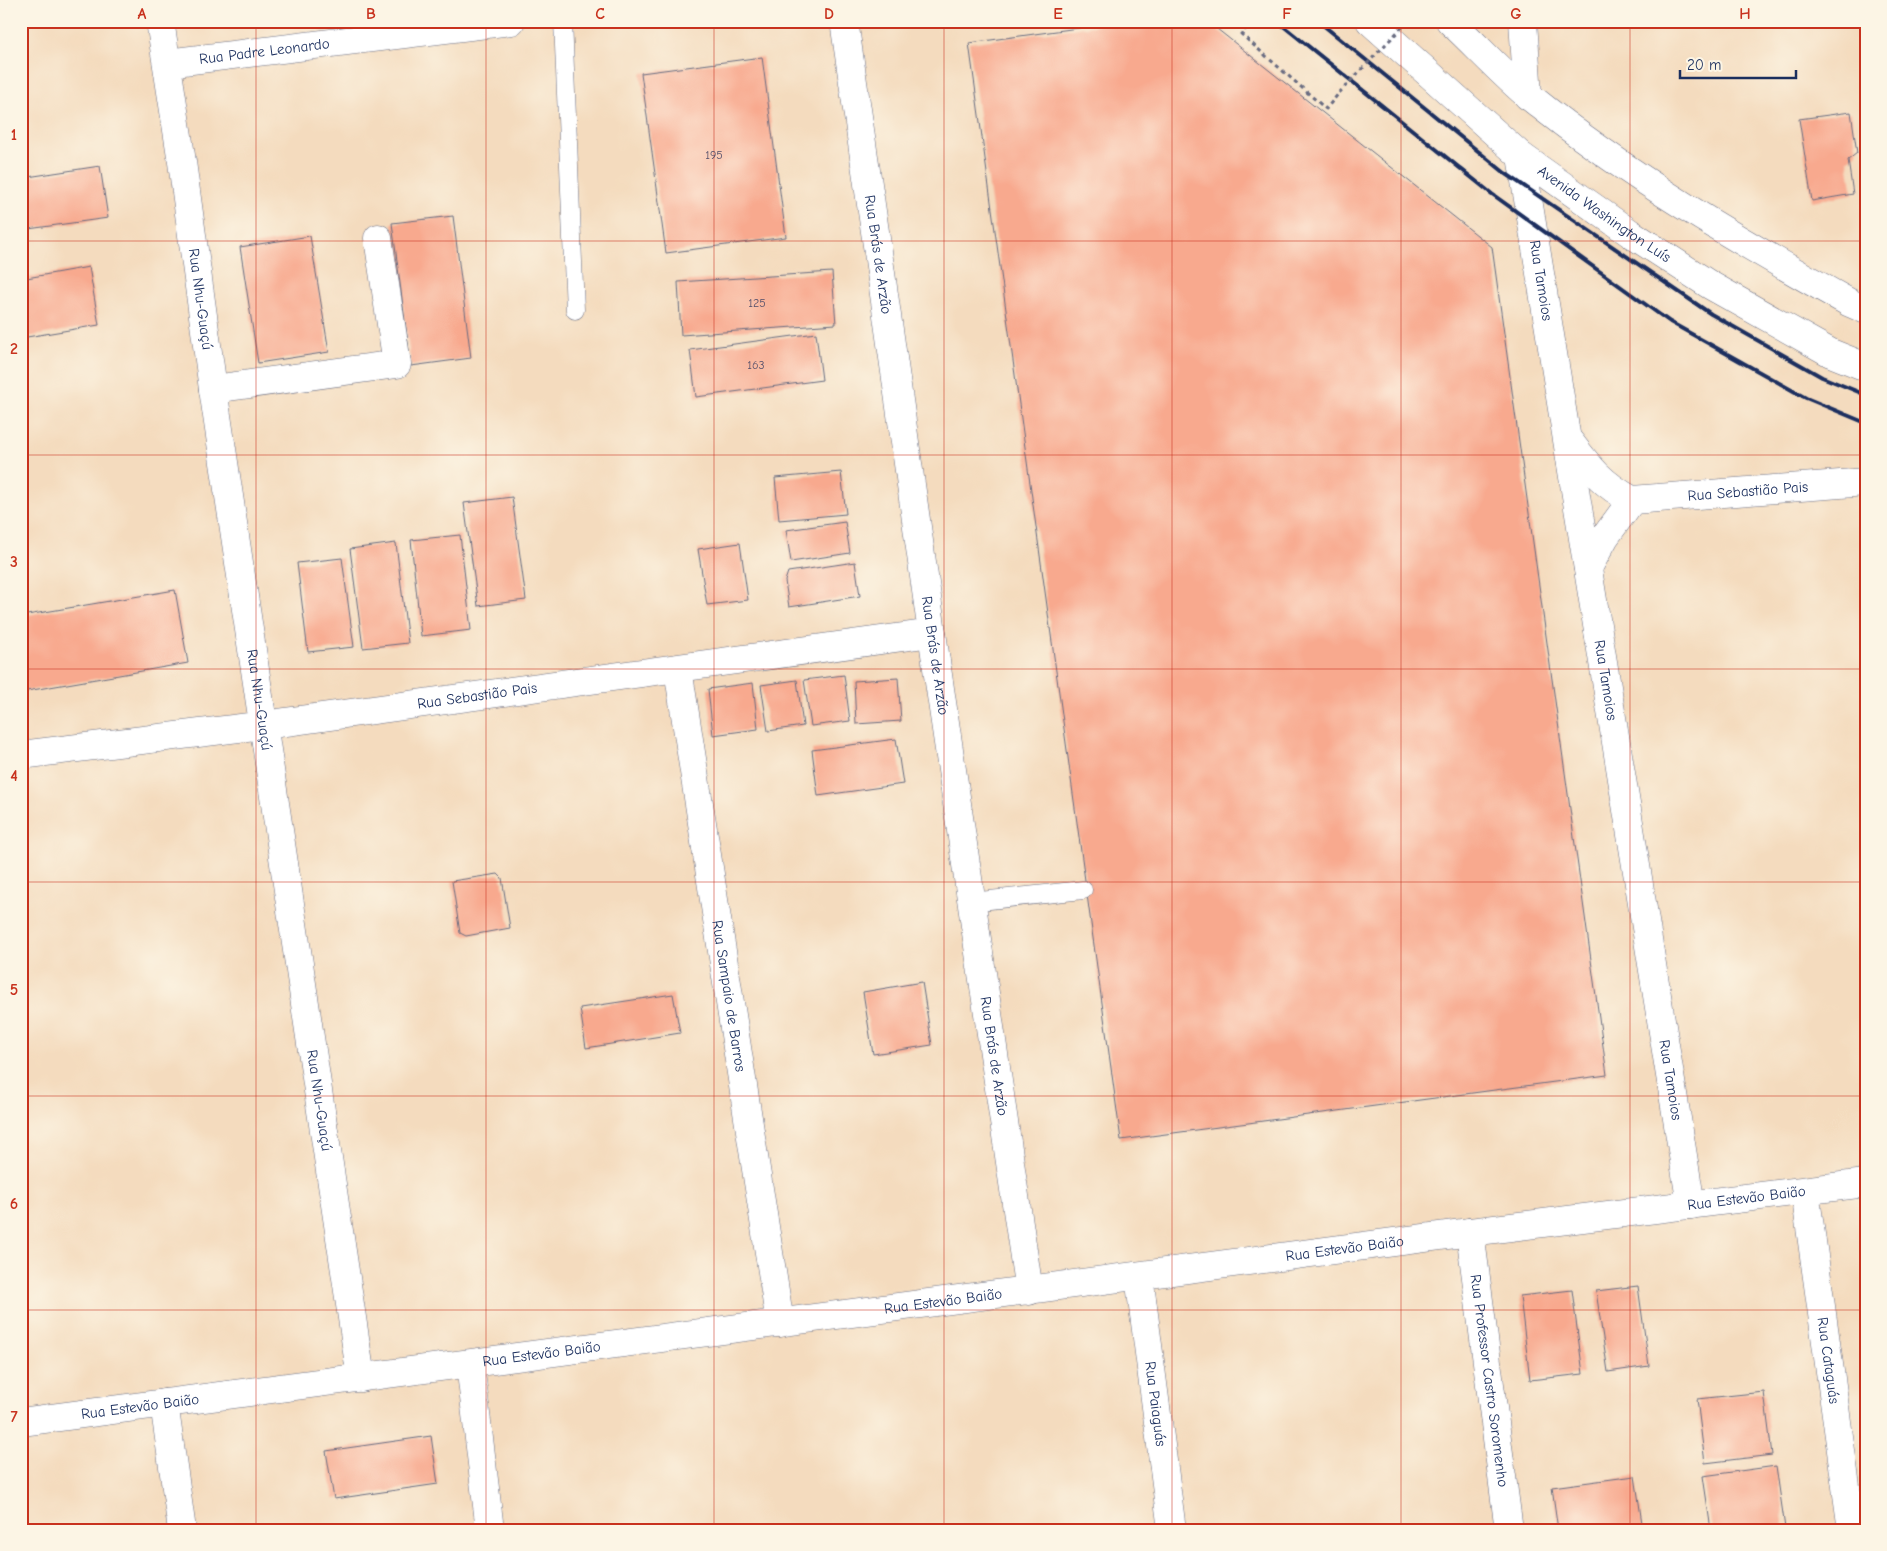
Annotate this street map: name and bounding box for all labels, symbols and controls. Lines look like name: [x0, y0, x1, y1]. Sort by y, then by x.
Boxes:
text: A: [138, 5, 147, 23]
text: B: [366, 5, 376, 23]
text: C: [595, 5, 605, 23]
text: D: [824, 5, 834, 23]
text: E: [1053, 5, 1063, 23]
text: F: [1282, 5, 1292, 23]
text: G: [1510, 5, 1522, 23]
text: H: [1739, 5, 1751, 23]
street label: Rua Padre Leonardo: [198, 34, 331, 68]
scale bar: [1680, 48, 1796, 80]
text: 20 m: [1687, 56, 1721, 74]
text: 1: [11, 126, 17, 144]
house number: 195: [705, 148, 723, 162]
street label: Avenida Washington Luís: [1534, 162, 1674, 266]
street label: Rua Brás de Arzão: [861, 194, 896, 315]
street label: Rua Tamoios: [1526, 239, 1557, 322]
street label: Rua Nhu-Guaçú: [185, 247, 217, 351]
house number: 125: [748, 296, 766, 310]
text: 2: [10, 340, 18, 358]
house number: 163: [747, 358, 765, 372]
street label: Rua Sebastião Pais: [1687, 477, 1809, 505]
text: 3: [10, 553, 18, 571]
street label: Rua Brás de Arzão: [918, 595, 953, 716]
street label: Rua Tamoios: [1591, 639, 1621, 722]
street label: Rua Nhu-Guaçú: [243, 648, 276, 752]
street label: Rua Sebastião Pais: [416, 678, 538, 713]
text: 4: [10, 767, 18, 785]
street label: Rua Sampaio de Barros: [708, 919, 750, 1073]
text: 5: [10, 981, 18, 999]
street label: Rua Brás de Arzão: [977, 995, 1012, 1117]
street label: Rua Tamoios: [1655, 1038, 1686, 1122]
street label: Rua Nhu-Guaçú: [303, 1048, 336, 1152]
street label: Rua Estevão Baião: [1686, 1182, 1807, 1214]
text: 6: [10, 1195, 18, 1213]
street label: Rua Estevão Baião: [1285, 1232, 1405, 1265]
street label: Rua Professor Castro Soromenho: [1467, 1273, 1512, 1488]
street label: Rua Estevão Baião: [883, 1284, 1003, 1318]
street label: Rua Cataguás: [1814, 1316, 1843, 1405]
street label: Rua Estevão Baião: [481, 1337, 602, 1370]
street label: Rua Paiaguás: [1141, 1360, 1170, 1448]
street label: Rua Estevão Baião: [80, 1390, 200, 1423]
text: 7: [10, 1408, 18, 1426]

